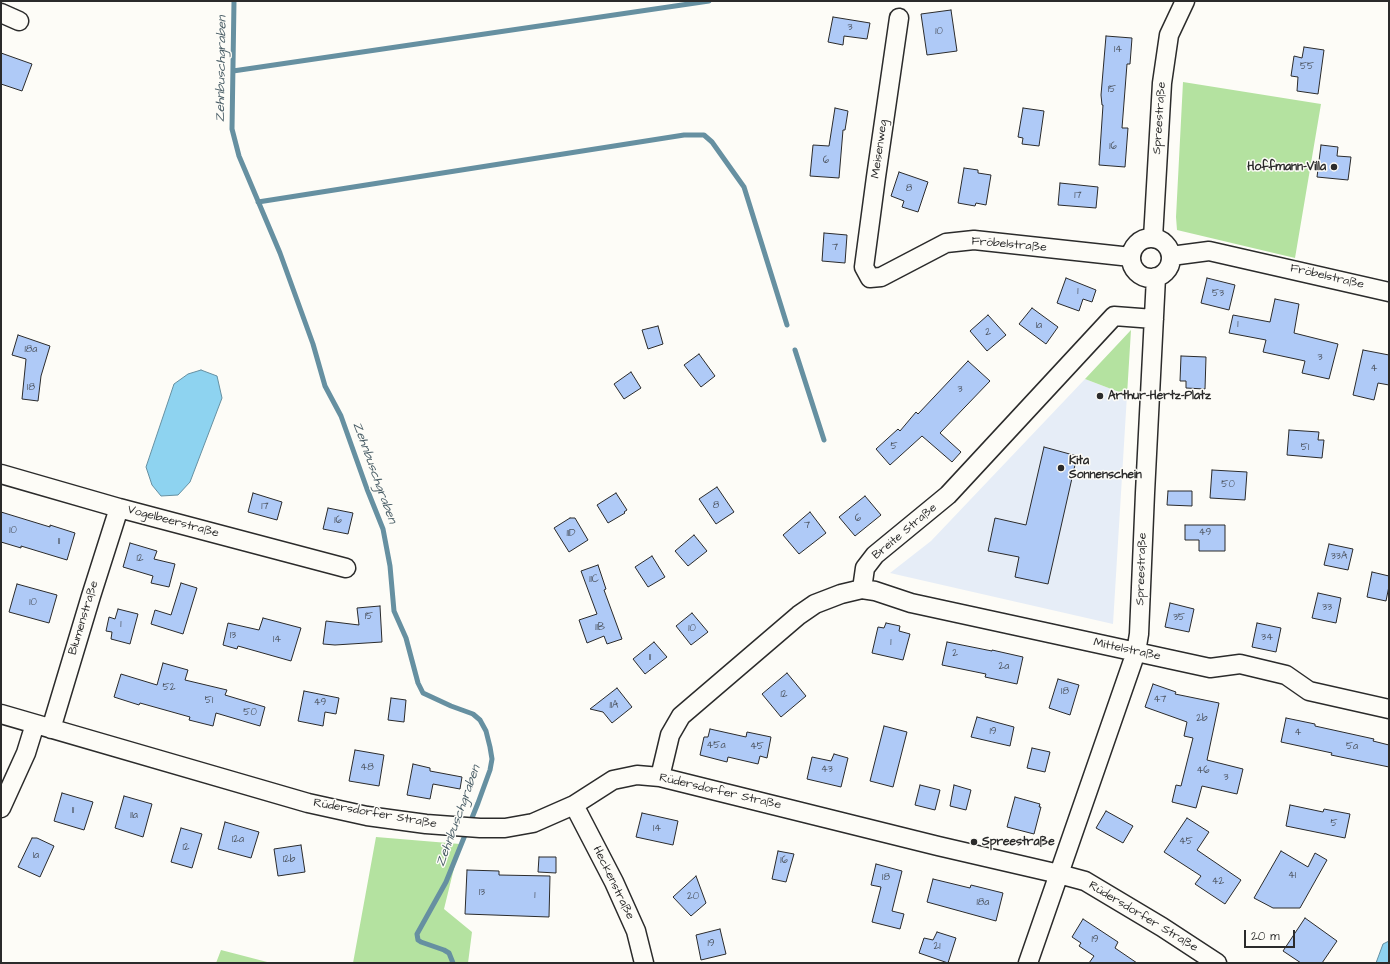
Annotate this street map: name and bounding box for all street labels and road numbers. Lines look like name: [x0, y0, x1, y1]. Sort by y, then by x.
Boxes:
street label: Spreestraße: [1150, 81, 1170, 155]
street label: Meisenweg: [869, 119, 891, 179]
street label: Fröbelstraße: [971, 235, 1047, 255]
street label: Fröbelstraße: [1289, 262, 1365, 292]
street label: Breite Straße: [870, 501, 940, 563]
street label: Vogelbeerstraße: [126, 503, 220, 541]
street label: Spreestraße: [1134, 532, 1150, 606]
street label: Blumenstraße: [66, 579, 102, 657]
street label: Mittelstraße: [1092, 636, 1162, 664]
street label: Rüdersdorfer Straße: [658, 771, 782, 813]
street label: Rüdersdorfer Straße: [312, 796, 438, 832]
street label: Heckenstraße: [589, 844, 637, 922]
street label: Rüdersdorfer Straße: [1086, 879, 1200, 955]

